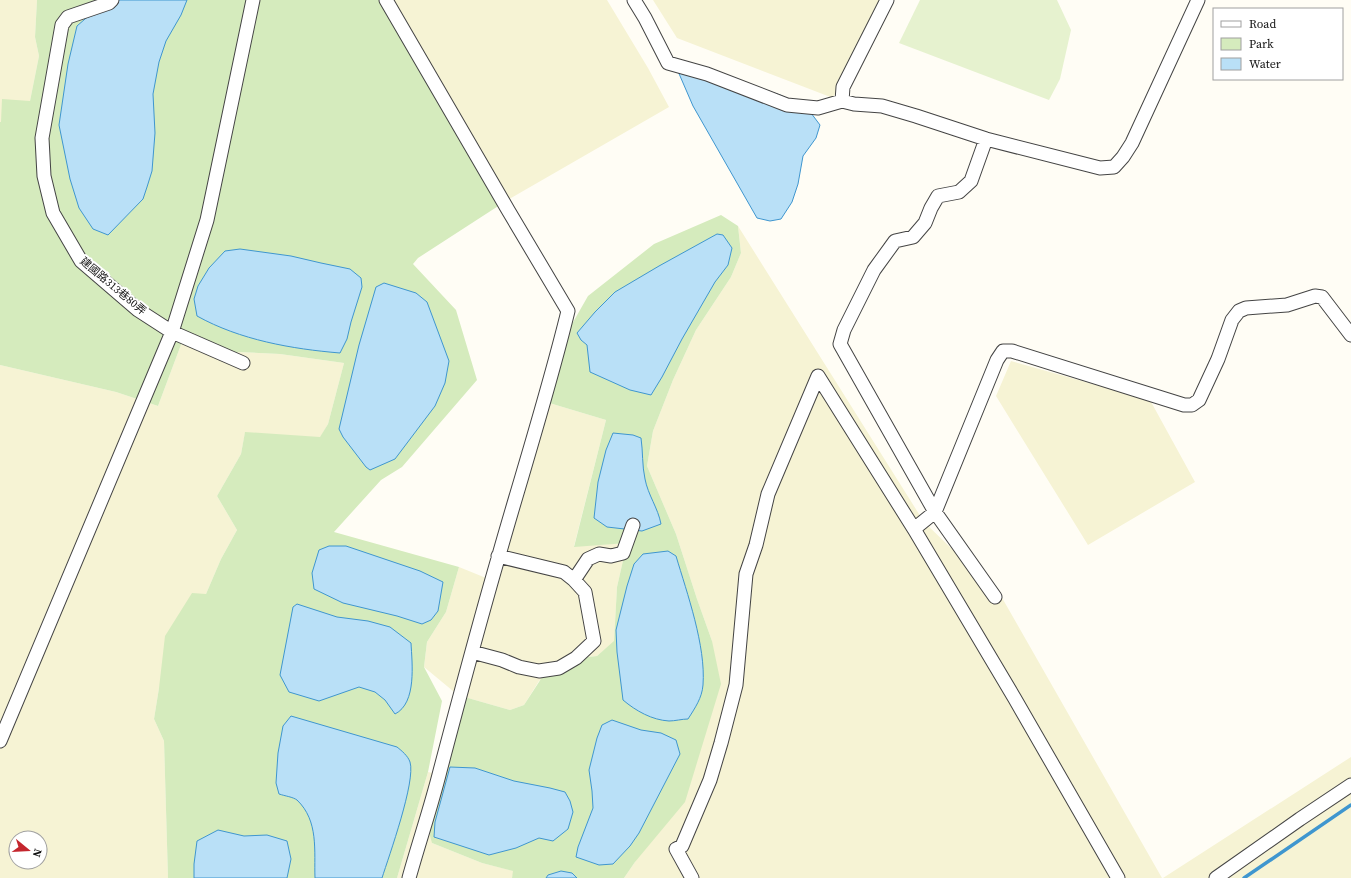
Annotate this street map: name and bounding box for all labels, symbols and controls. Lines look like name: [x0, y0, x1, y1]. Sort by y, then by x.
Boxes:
legend: [1213, 8, 1343, 80]
text: Road: [1249, 16, 1276, 32]
text: Park: [1249, 36, 1274, 52]
text: Water: [1249, 56, 1281, 72]
street label: 建國路313巷80弄: [77, 254, 149, 318]
north arrow: [8, 830, 48, 870]
text: N: [29, 847, 45, 859]

